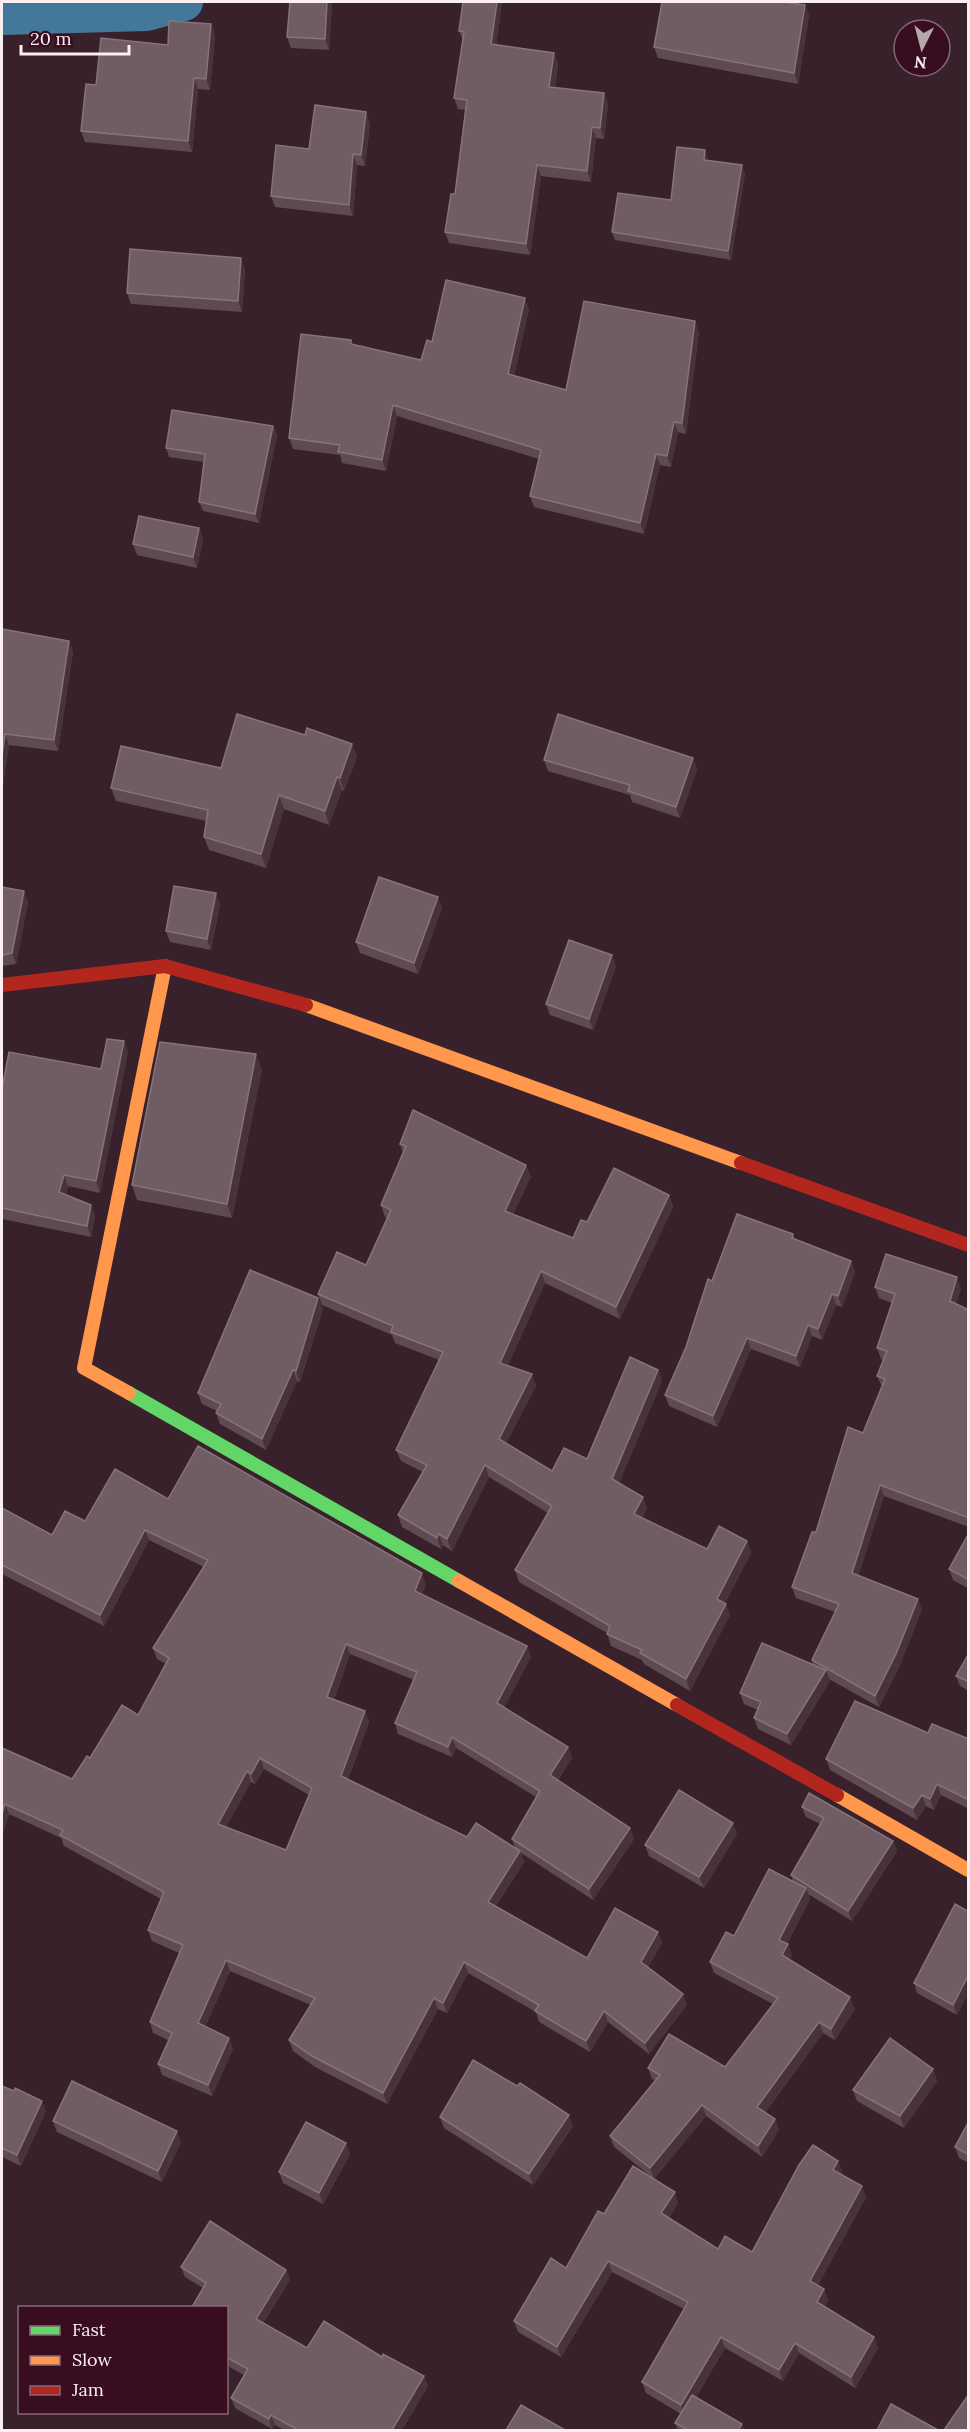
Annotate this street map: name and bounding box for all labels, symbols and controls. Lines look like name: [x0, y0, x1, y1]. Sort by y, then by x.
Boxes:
scale bar: [21, 18, 129, 56]
north arrow: [892, 18, 952, 78]
text: 20 m: [30, 27, 72, 50]
text: N: [913, 52, 928, 74]
legend: [18, 2306, 228, 2414]
text: Fast: [72, 2318, 106, 2341]
text: Slow: [72, 2348, 112, 2371]
text: Jam: [71, 2378, 104, 2401]

